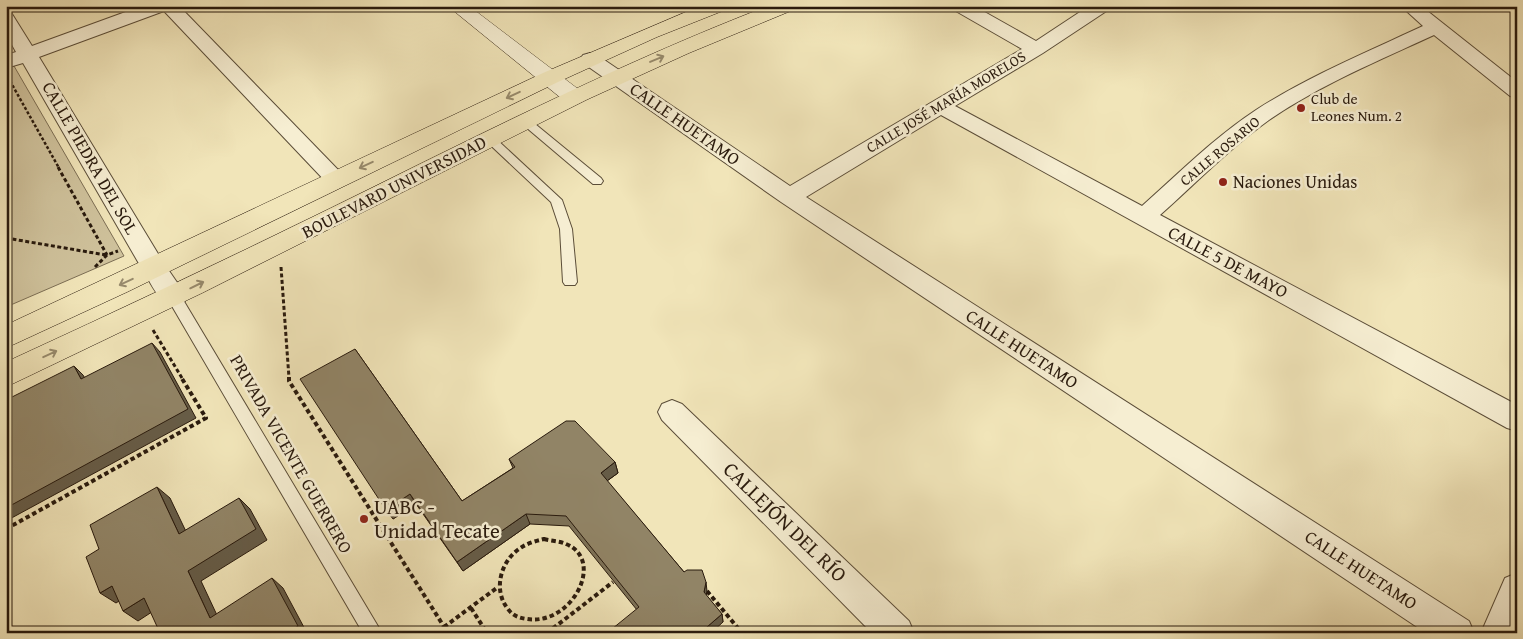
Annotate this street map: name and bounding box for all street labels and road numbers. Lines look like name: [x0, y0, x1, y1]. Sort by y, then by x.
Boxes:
street label: CALLE JOSÉ MARÍA MORELOS: [862, 45, 1030, 158]
street label: CALLE HUETAMO: [625, 75, 746, 172]
street label: CALLE PIEDRA DEL SOL: [36, 76, 145, 239]
street label: CALLE ROSARIO: [1175, 111, 1264, 190]
street label: BOULEVARD UNIVERSIDAD: [297, 128, 491, 245]
street label: CALLE 5 DE MAYO: [1163, 219, 1293, 305]
street label: CALLE HUETAMO: [961, 302, 1084, 395]
street label: PRIVADA VICENTE GUERRERO: [223, 349, 360, 558]
street label: CALLEJÓN DEL RÍO: [716, 454, 854, 589]
street label: CALLE HUETAMO: [1300, 523, 1423, 616]

